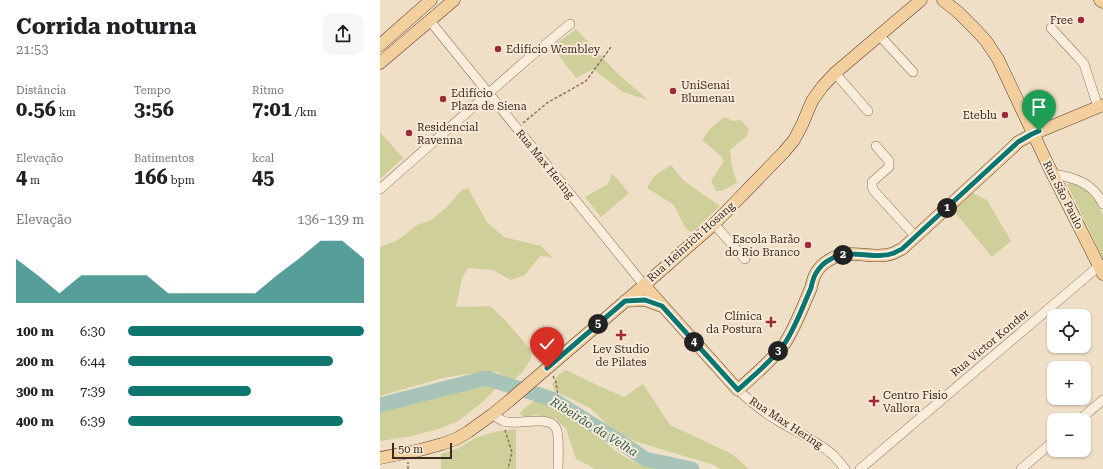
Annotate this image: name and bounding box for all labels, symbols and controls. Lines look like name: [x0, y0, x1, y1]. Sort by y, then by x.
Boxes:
button: share: [322, 13, 364, 55]
text: Corrida noturna: [16, 14, 197, 39]
place label: Free: [1050, 14, 1073, 27]
marker: Free: [1076, 15, 1086, 25]
text: 21:53: [16, 42, 48, 57]
place label: Edifício Wembley: [506, 43, 601, 56]
marker: Edifício Wembley: [493, 44, 503, 54]
place label: UniSenai Blumenau: [681, 79, 735, 105]
text: Distância: [16, 84, 66, 97]
text: Tempo: [134, 84, 171, 97]
text: Ritmo: [252, 84, 284, 97]
marker: UniSenai Blumenau: [668, 86, 678, 96]
place label: Edifício Plaza de Siena: [451, 87, 527, 113]
pin: [1022, 90, 1056, 131]
marker: Edifício Plaza de Siena: [438, 94, 448, 104]
icon: arrive: [1028, 96, 1050, 118]
text: 0.56: [16, 97, 56, 121]
text: 3:56: [134, 97, 174, 121]
text: 7:01: [252, 97, 292, 121]
text: km: [56, 106, 76, 119]
text: /km: [292, 106, 317, 119]
place label: Eteblu: [963, 109, 997, 122]
marker: Eteblu: [1000, 110, 1010, 120]
place label: Residencial Ravenna: [417, 121, 479, 147]
street label: Rua Max Hering: [513, 127, 577, 202]
marker: Residencial Ravenna: [404, 128, 414, 138]
text: Elevação: [16, 152, 63, 165]
text: Batimentos: [134, 152, 194, 165]
text: kcal: [252, 152, 274, 165]
street label: Rua São Paulo: [1040, 159, 1086, 232]
text: 4: [16, 165, 27, 189]
text: 166: [134, 165, 168, 189]
text: 45: [252, 165, 274, 189]
text: m: [27, 174, 40, 187]
text: bpm: [168, 174, 195, 187]
pin: 1: [937, 198, 957, 218]
street label: Rua Heinrich Hosang: [645, 199, 738, 285]
text: 1: [944, 201, 950, 214]
text: Elevação: [16, 212, 72, 227]
text: 136–139 m: [297, 212, 364, 227]
place label: Escola Barão do Rio Branco: [725, 233, 800, 259]
marker: Escola Barão do Rio Branco: [803, 240, 813, 250]
pin: 2: [833, 245, 853, 265]
text: 2: [840, 248, 846, 261]
street label: Rua Victor Konder: [948, 306, 1032, 379]
map controls: [1047, 309, 1091, 457]
button: locate: [1047, 309, 1091, 353]
place label: Clínica da Postura: [706, 310, 762, 336]
pin: 5: [588, 314, 608, 334]
marker: Clínica da Postura: [765, 316, 777, 328]
text: 5: [595, 317, 601, 330]
text: 100 m: [16, 324, 54, 339]
text: 6:30: [80, 324, 105, 339]
pin: [530, 327, 564, 368]
marker: Lev Studio de Pilates: [615, 329, 627, 341]
pin: 4: [684, 332, 704, 352]
icon: check: [536, 333, 558, 355]
text: 4: [691, 335, 697, 348]
pin: 3: [768, 341, 788, 361]
place label: Lev Studio de Pilates: [592, 343, 650, 369]
text: 3: [775, 344, 781, 357]
text: 200 m: [16, 354, 54, 369]
text: 6:44: [80, 354, 105, 369]
button: +: [1047, 361, 1091, 405]
text: 300 m: [16, 384, 54, 399]
text: 7:39: [80, 384, 105, 399]
place label: Centro Fisio Vallora: [883, 389, 948, 415]
water label: Ribeirão da Velha: [547, 394, 640, 459]
street label: Rua Max Hering: [747, 394, 826, 452]
marker: Centro Fisio Vallora: [868, 395, 880, 407]
button: −: [1047, 413, 1091, 457]
text: 400 m: [16, 414, 54, 429]
text: 6:39: [80, 414, 105, 429]
scale bar: [392, 441, 452, 460]
text: 50 m: [398, 443, 423, 456]

